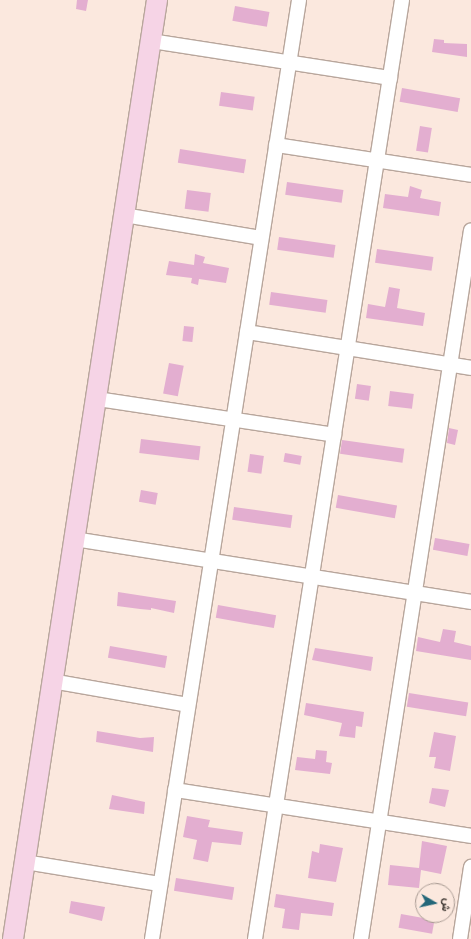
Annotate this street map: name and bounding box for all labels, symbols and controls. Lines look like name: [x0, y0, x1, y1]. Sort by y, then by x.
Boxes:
north arrow: [415, 883, 455, 923]
text: ش: [438, 897, 455, 913]

